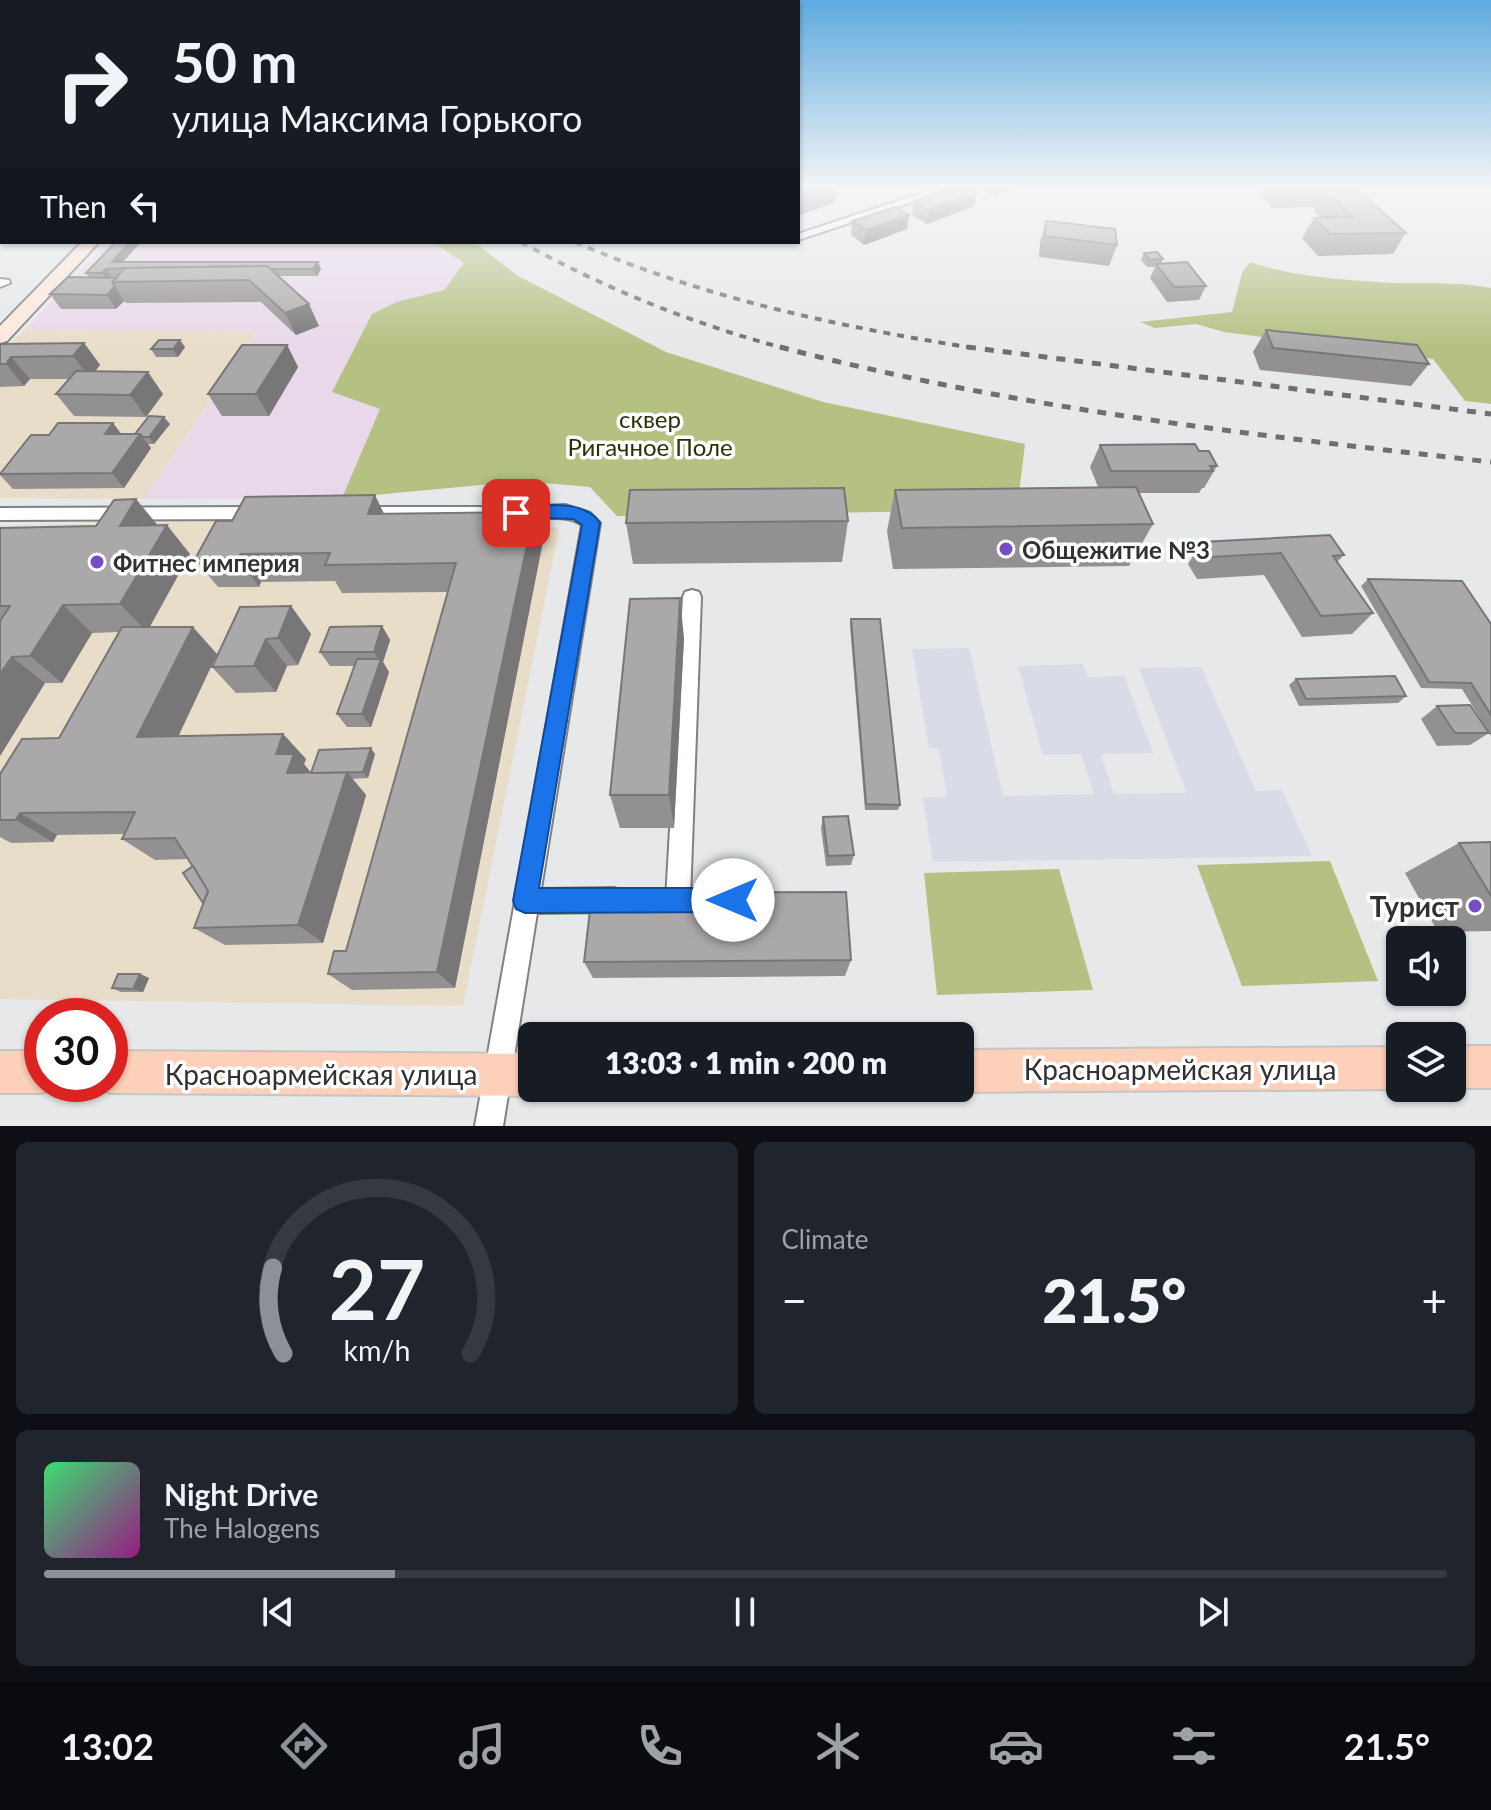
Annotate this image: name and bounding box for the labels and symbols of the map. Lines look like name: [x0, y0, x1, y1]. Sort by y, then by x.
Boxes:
park label: сквер Ригачное Поле: [567, 404, 733, 461]
pin: [482, 479, 550, 547]
place label: Общежитие №3: [1022, 535, 1210, 564]
marker: Общежитие №3: [997, 540, 1015, 558]
place label: Фитнес империя: [113, 548, 300, 577]
marker: Фитнес империя: [88, 553, 106, 571]
position arrow: [691, 858, 775, 942]
place label: Турист: [1370, 889, 1460, 923]
marker: Турист: [1466, 897, 1484, 915]
speed limit sign: 30: [24, 998, 128, 1102]
street label: Красноармейская улица: [1024, 1052, 1336, 1086]
street label: Красноармейская улица: [165, 1057, 477, 1091]

